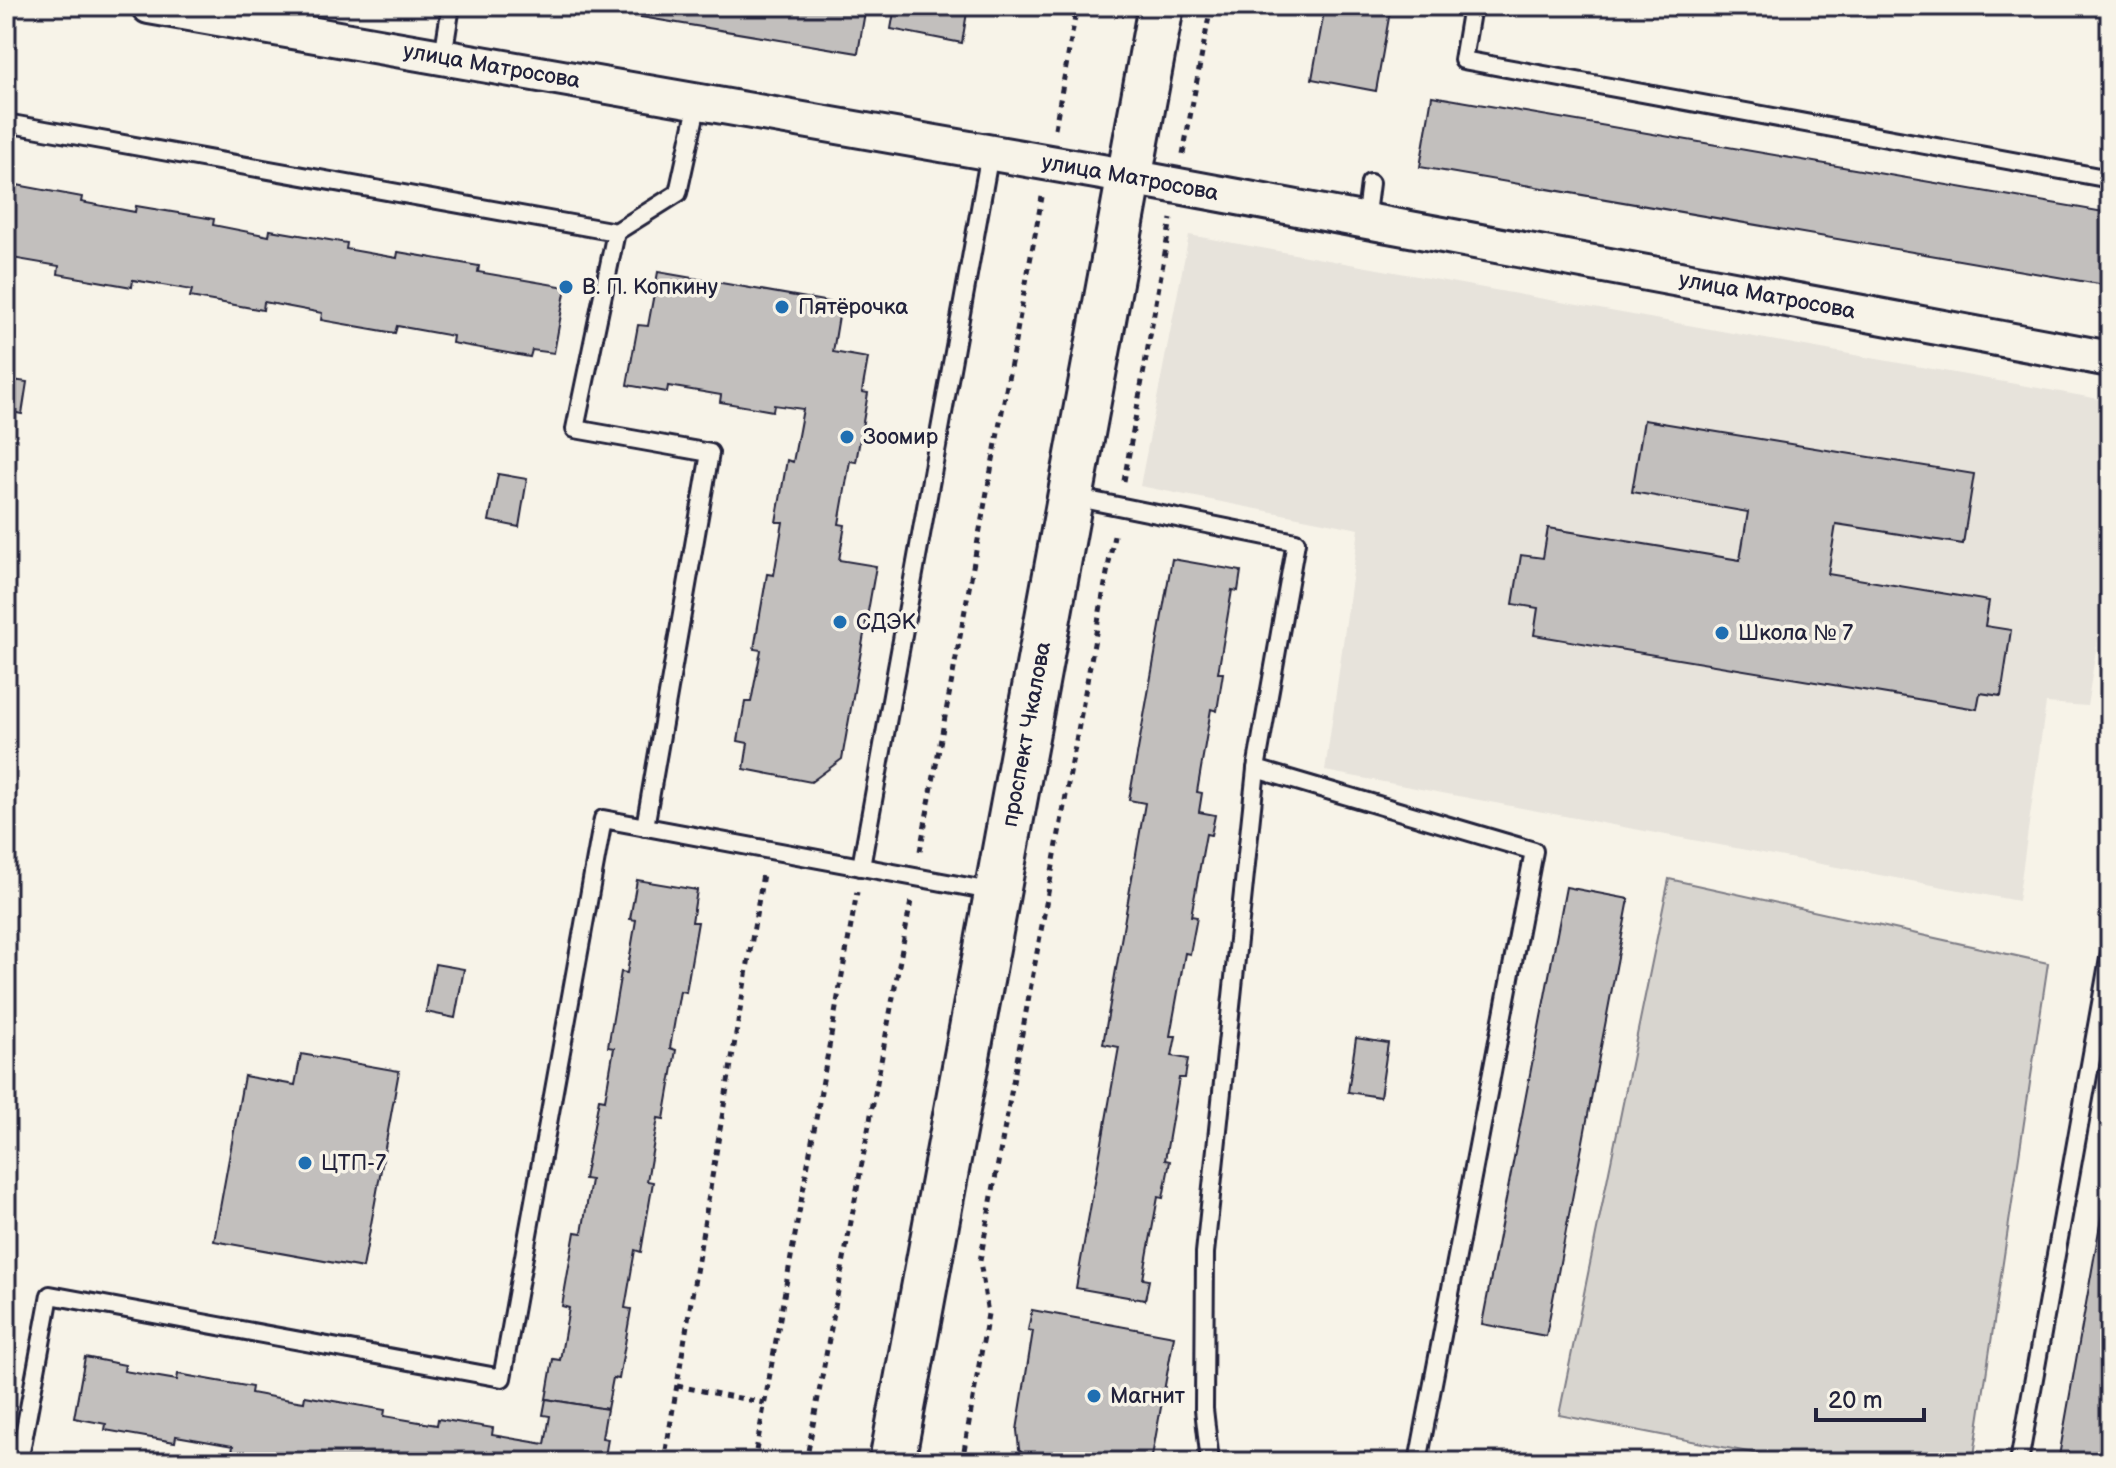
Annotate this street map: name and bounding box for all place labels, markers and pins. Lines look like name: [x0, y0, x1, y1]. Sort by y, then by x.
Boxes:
place label: В. П. Копкину: [582, 274, 718, 301]
marker: В. П. Копкину: [557, 278, 575, 296]
place label: Пятёрочка: [798, 294, 908, 321]
marker: Пятёрочка: [773, 298, 791, 316]
place label: Зоомир: [863, 424, 939, 451]
marker: Зоомир: [838, 428, 856, 446]
place label: СДЭК: [856, 609, 916, 636]
marker: СДЭК: [831, 613, 849, 631]
place label: Школа № 7: [1738, 620, 1853, 647]
marker: Школа № 7: [1713, 624, 1731, 642]
place label: ЦТП-7: [321, 1150, 386, 1177]
marker: ЦТП-7: [296, 1154, 314, 1172]
place label: Магнит: [1110, 1383, 1186, 1410]
marker: Магнит: [1085, 1387, 1103, 1405]

